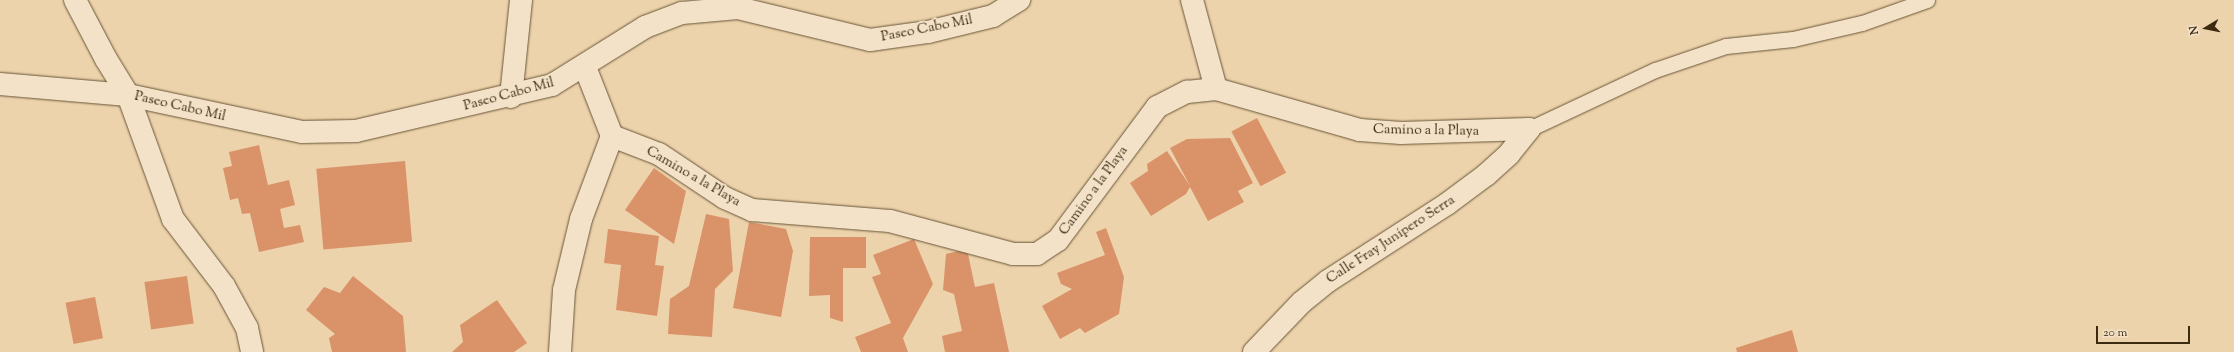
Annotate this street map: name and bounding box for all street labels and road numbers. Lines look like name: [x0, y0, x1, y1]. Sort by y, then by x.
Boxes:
street label: Paseo Cabo Mil: [880, 12, 974, 46]
street label: Paseo Cabo Mil: [462, 75, 556, 115]
street label: Paseo Cabo Mil: [133, 88, 227, 126]
street label: Camino a la Playa: [1373, 122, 1479, 140]
street label: Camino a la Playa: [643, 143, 743, 211]
street label: Camino a la Playa: [1056, 143, 1132, 239]
street label: Calle Fray Junípero Serra: [1324, 192, 1458, 288]

